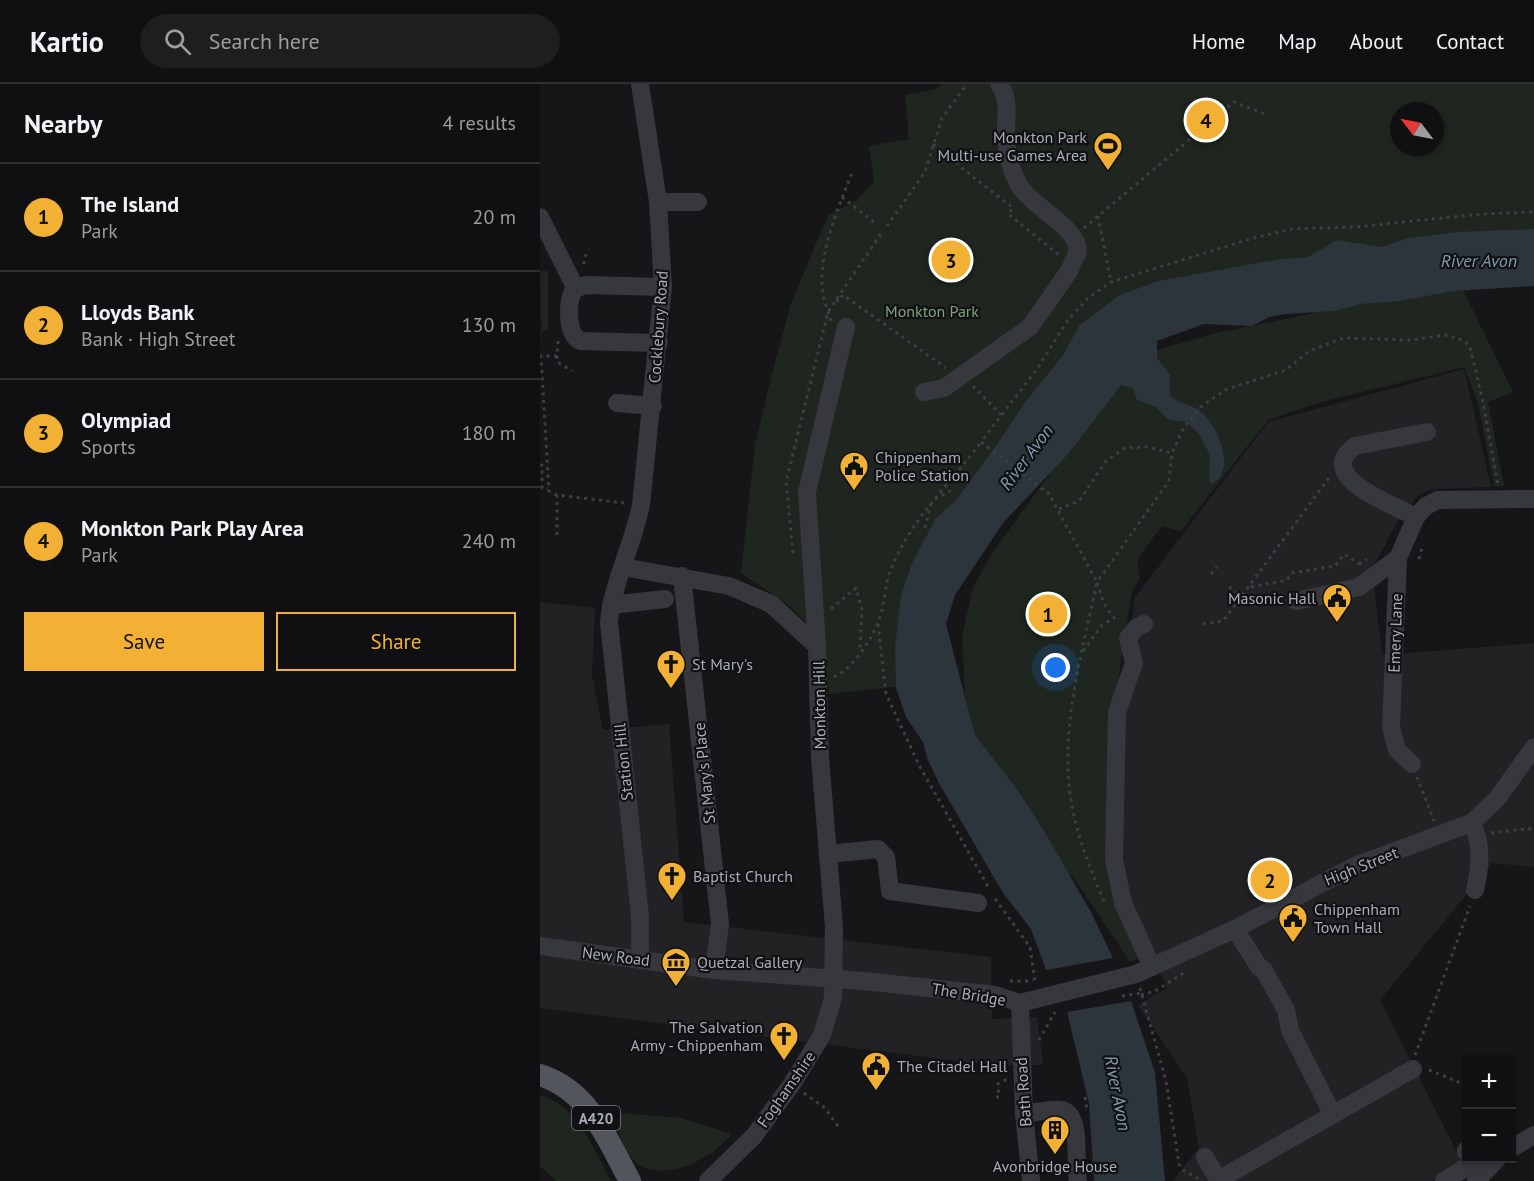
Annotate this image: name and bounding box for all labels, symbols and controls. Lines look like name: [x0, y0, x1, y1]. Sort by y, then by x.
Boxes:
search box: [140, 14, 560, 68]
text: Kartio: [30, 23, 104, 60]
icon: search: [161, 25, 194, 58]
text: Search here: [209, 27, 320, 55]
text: Home: [1192, 28, 1245, 55]
text: Map: [1278, 28, 1317, 55]
text: About: [1350, 28, 1403, 55]
text: Contact: [1436, 28, 1504, 55]
pin: 4: [1186, 98, 1226, 142]
north arrow: [1390, 102, 1444, 156]
text: Nearby: [24, 107, 102, 140]
text: 4 results: [443, 110, 516, 136]
place label: Monkton Park Multi-use Games Area: [938, 127, 1087, 165]
sports icon: Monkton Park Multi-use Games Area: [1092, 130, 1124, 172]
text: The Island: [81, 190, 179, 218]
text: 1: [38, 204, 49, 230]
text: 20 m: [473, 204, 516, 230]
text: Park: [81, 218, 118, 244]
pin: 3: [932, 238, 970, 282]
water label: River Avon: [1441, 249, 1517, 272]
street label: Cocklebury Road: [644, 270, 672, 384]
text: Lloyds Bank: [81, 298, 194, 326]
park label: Monkton Park: [885, 301, 979, 321]
text: 2: [38, 312, 49, 338]
text: 130 m: [462, 312, 516, 338]
text: Bank · High Street: [81, 326, 235, 352]
text: Olympiad: [81, 406, 171, 434]
text: 3: [38, 420, 49, 446]
text: 180 m: [462, 420, 516, 446]
water label: River Avon: [994, 420, 1058, 494]
text: Sports: [81, 434, 136, 460]
place label: Chippenham Police Station: [875, 447, 969, 485]
public building icon: Chippenham Police Station: [838, 450, 870, 492]
text: Monkton Park Play Area: [81, 514, 304, 542]
text: 4: [38, 528, 49, 554]
text: 240 m: [462, 528, 516, 554]
text: Park: [81, 542, 118, 568]
public building icon: Masonic Hall: [1321, 582, 1353, 624]
place label: Masonic Hall: [1228, 588, 1316, 608]
pin: 1: [1028, 592, 1068, 636]
street label: Emery Lane: [1384, 593, 1406, 673]
button: Save: [24, 612, 264, 671]
button: Share: [276, 612, 516, 671]
church icon: St Mary's: [655, 648, 687, 690]
your location: [1041, 653, 1070, 682]
place label: St Mary's: [692, 654, 753, 674]
street label: Monkton Hill: [808, 660, 830, 750]
street label: St Mary's Place: [689, 721, 719, 825]
street label: Station Hill: [609, 722, 637, 802]
street label: High Street: [1321, 842, 1401, 890]
pin: 2: [1250, 858, 1290, 902]
church icon: Baptist Church: [656, 860, 688, 902]
place label: Baptist Church: [693, 866, 793, 886]
place label: Chippenham Town Hall: [1314, 899, 1400, 937]
public building icon: Chippenham Town Hall: [1277, 902, 1309, 944]
street label: New Road: [581, 942, 651, 970]
museum icon: Quetzal Gallery: [660, 946, 692, 988]
place label: Quetzal Gallery: [697, 952, 803, 972]
street label: The Bridge: [931, 978, 1007, 1010]
place label: The Salvation Army - Chippenham: [631, 1017, 763, 1055]
church icon: The Salvation Army - Chippenham: [768, 1020, 800, 1062]
street label: Foghamshire: [752, 1047, 820, 1131]
public building icon: The Citadel Hall: [860, 1050, 892, 1092]
water label: River Avon: [1099, 1053, 1137, 1133]
map controls: [1462, 1055, 1516, 1163]
button: +: [1462, 1055, 1516, 1109]
place label: The Citadel Hall: [897, 1056, 1008, 1076]
street label: Bath Road: [1011, 1057, 1035, 1127]
road number: A420: [572, 1106, 620, 1130]
button: −: [1462, 1109, 1516, 1163]
building icon: Avonbridge House: [1039, 1114, 1071, 1156]
place label: Avonbridge House: [993, 1156, 1117, 1176]

